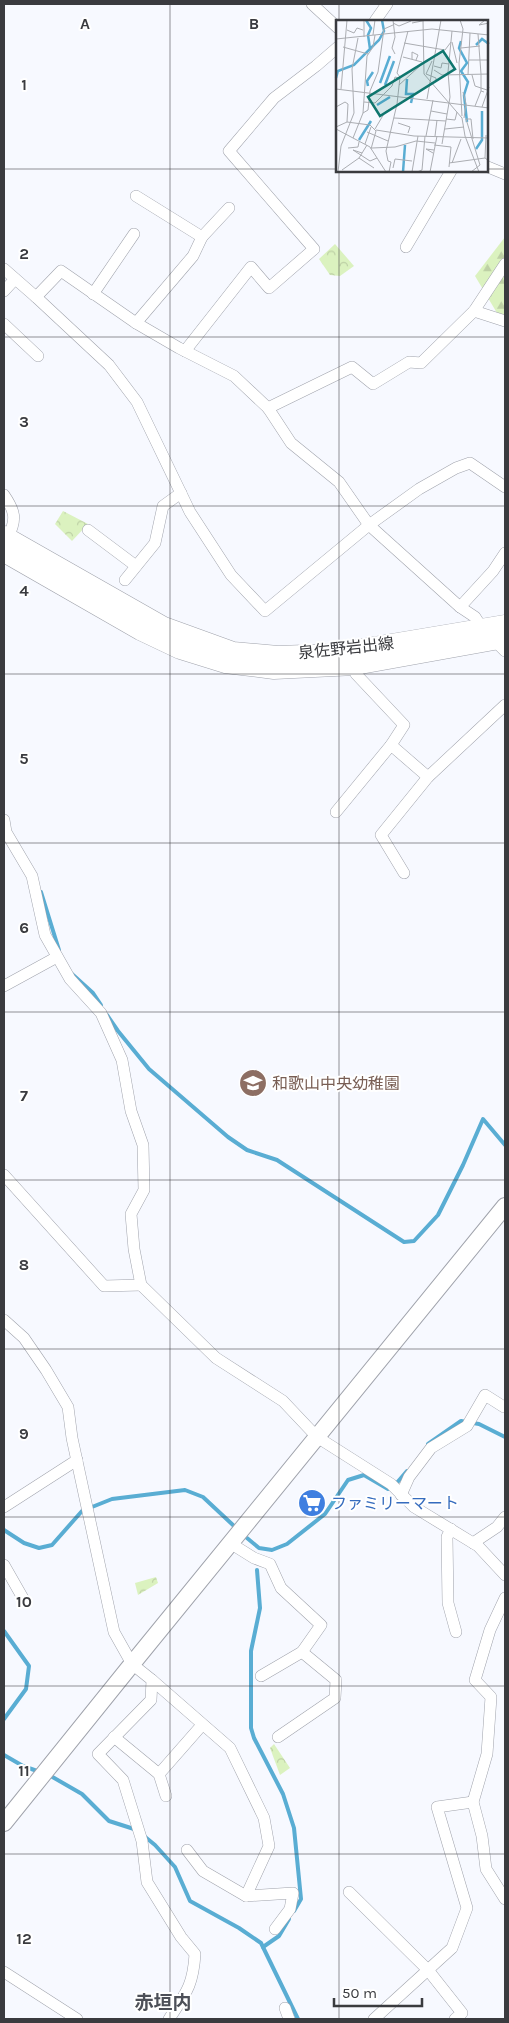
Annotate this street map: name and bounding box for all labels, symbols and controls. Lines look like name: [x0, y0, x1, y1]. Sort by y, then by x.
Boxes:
text: A: [80, 14, 90, 33]
text: B: [249, 14, 259, 33]
inset map: [336, 20, 489, 172]
text: 1: [21, 75, 27, 94]
text: 2: [19, 244, 29, 263]
text: 3: [19, 412, 29, 431]
text: 4: [19, 581, 29, 600]
street label: 泉佐野岩出線: [297, 634, 395, 662]
text: 5: [19, 749, 29, 768]
text: 6: [19, 918, 29, 937]
school or university icon: 和歌山中央幼稚園: [238, 1068, 268, 1098]
place label: 和歌山中央幼稚園: [272, 1074, 400, 1093]
text: 7: [20, 1086, 28, 1105]
text: 8: [19, 1255, 29, 1274]
text: 9: [19, 1424, 29, 1443]
supermarket icon: ファミリーマート: [297, 1488, 327, 1518]
place label: ファミリーマート: [331, 1494, 459, 1513]
text: 10: [16, 1592, 32, 1611]
text: 11: [18, 1761, 30, 1780]
text: 12: [16, 1929, 32, 1948]
scale bar: [334, 1976, 422, 2008]
text: 50 m: [342, 1984, 377, 2002]
district label: 赤垣内: [134, 1992, 192, 2014]

